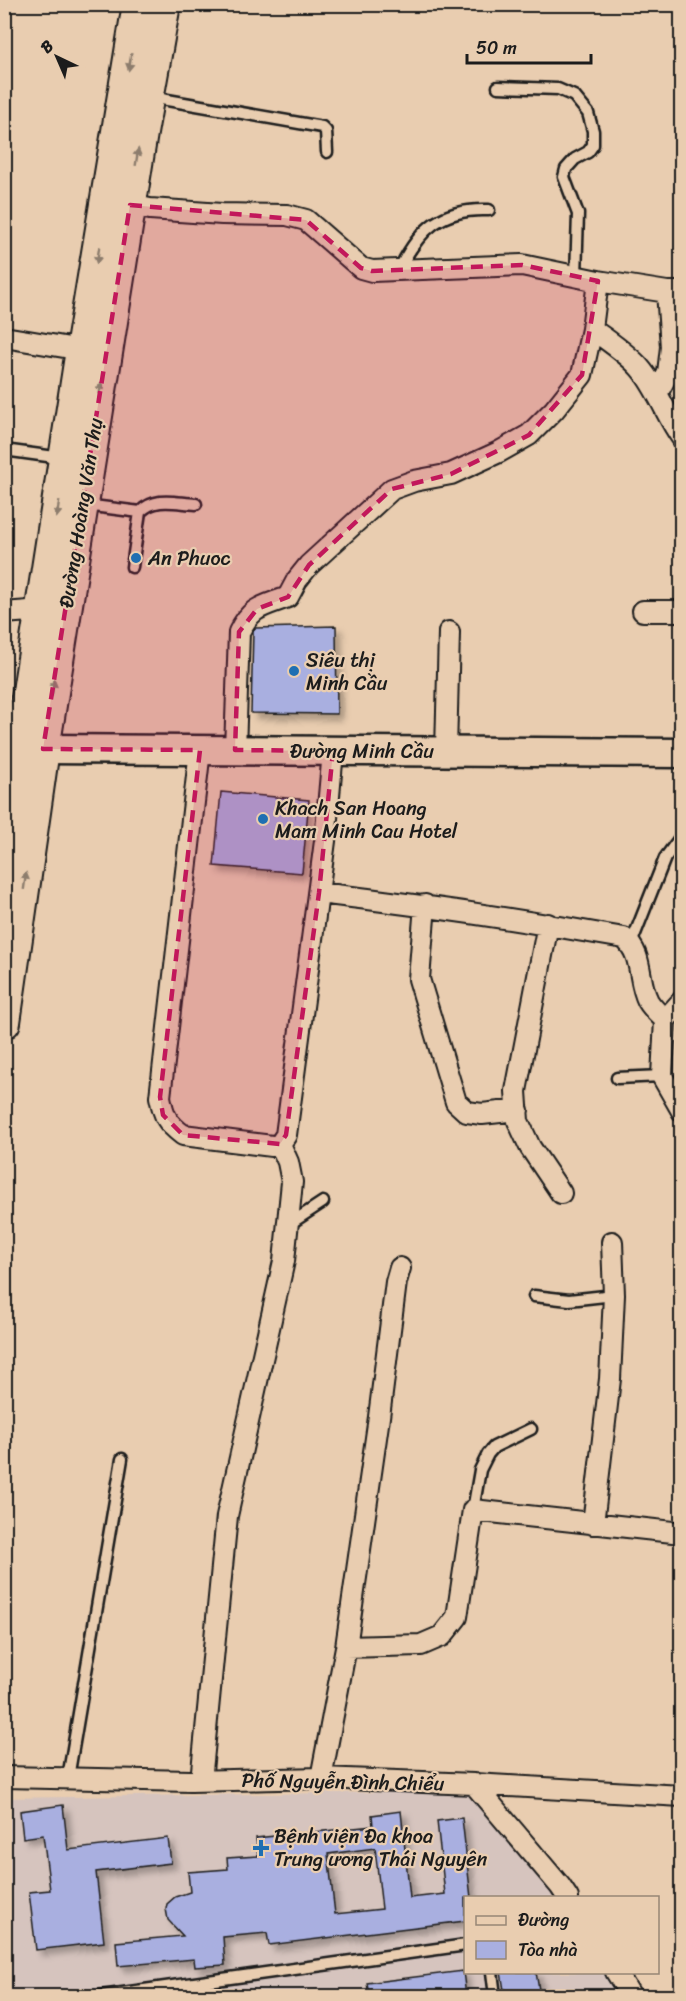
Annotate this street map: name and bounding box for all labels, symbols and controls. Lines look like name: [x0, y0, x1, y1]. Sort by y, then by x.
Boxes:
north arrow: [27, 27, 87, 87]
scale bar: [467, 27, 592, 65]
text: B: [33, 32, 61, 61]
text: 50 m: [476, 32, 517, 64]
one-way arrow: [125, 53, 134, 72]
one-way arrow: [133, 148, 142, 167]
one-way arrow: [94, 245, 103, 264]
one-way arrow: [96, 382, 105, 401]
street label: Đường Hoàng Văn Thụ: [49, 415, 113, 610]
one-way arrow: [53, 500, 62, 519]
place label: An Phuoc: [147, 541, 231, 576]
marker: An Phuoc: [129, 551, 143, 565]
place label: Siêu thị Minh Cầu: [306, 643, 388, 701]
marker: Siêu thị Minh Cầu: [287, 664, 301, 678]
one-way arrow: [49, 678, 58, 697]
street label: Đường Minh Cầu: [290, 734, 434, 769]
place label: Khach San Hoang Mam Minh Cau Hotel: [275, 791, 459, 849]
marker: Khach San Hoang Mam Minh Cau Hotel: [256, 812, 270, 826]
one-way arrow: [20, 871, 29, 890]
street label: Phố Nguyễn Đình Chiểu: [241, 1763, 445, 1801]
place label: Bệnh viện Đa khoa Trung ương Thái Nguyên: [274, 1819, 488, 1877]
marker: Bệnh viện Đa khoa Trung ương Thái Nguyên: [252, 1839, 270, 1857]
legend: [464, 1896, 659, 1974]
text: Đường: [518, 1904, 569, 1936]
text: Tòa nhà: [518, 1934, 577, 1966]

